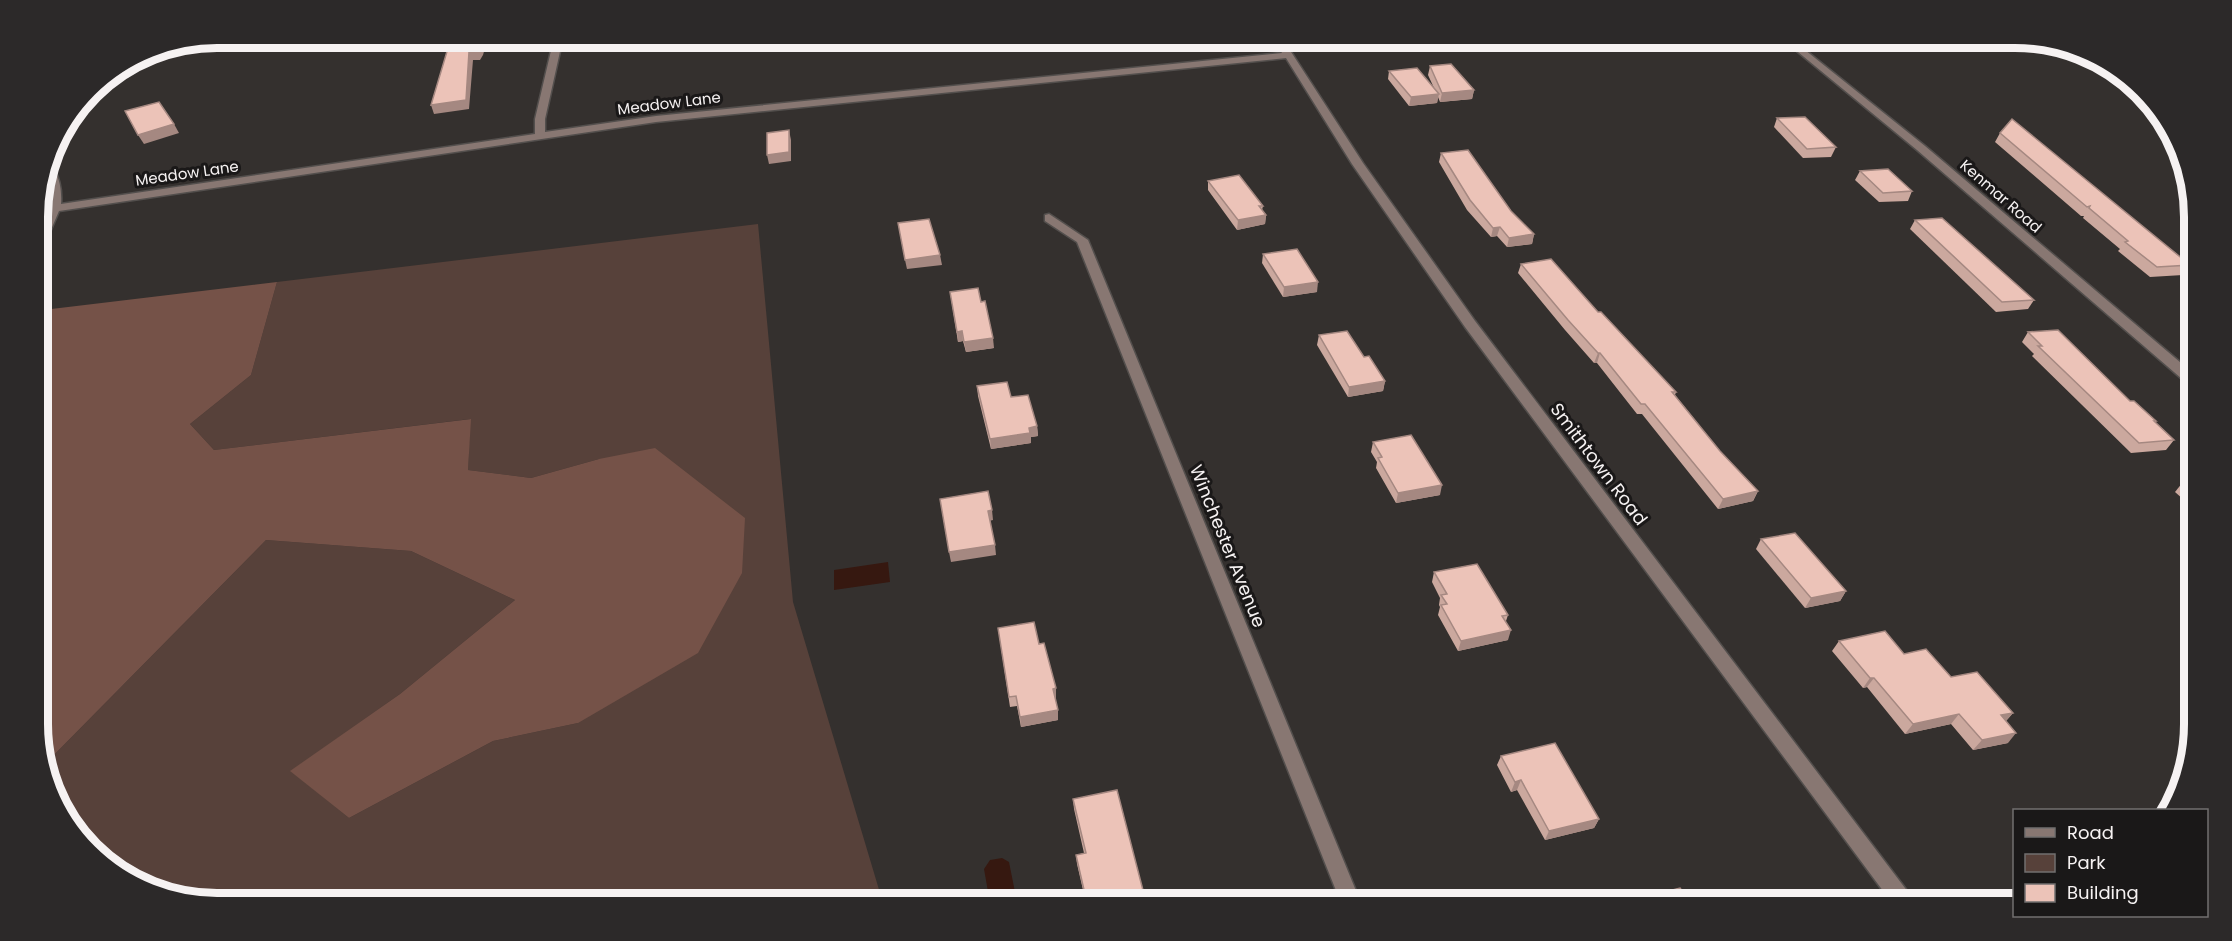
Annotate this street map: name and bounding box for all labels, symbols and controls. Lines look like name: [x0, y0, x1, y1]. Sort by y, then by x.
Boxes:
street label: Meadow Lane: [616, 86, 722, 120]
street label: Meadow Lane: [134, 155, 240, 191]
street label: Kenmar Road: [1956, 155, 2046, 237]
street label: Smithtown Road: [1545, 398, 1653, 530]
street label: Winchester Avenue: [1184, 461, 1272, 631]
legend: [2013, 809, 2208, 917]
text: Road: [2067, 820, 2114, 845]
text: Park: [2067, 850, 2106, 875]
text: Building: [2067, 880, 2139, 905]

